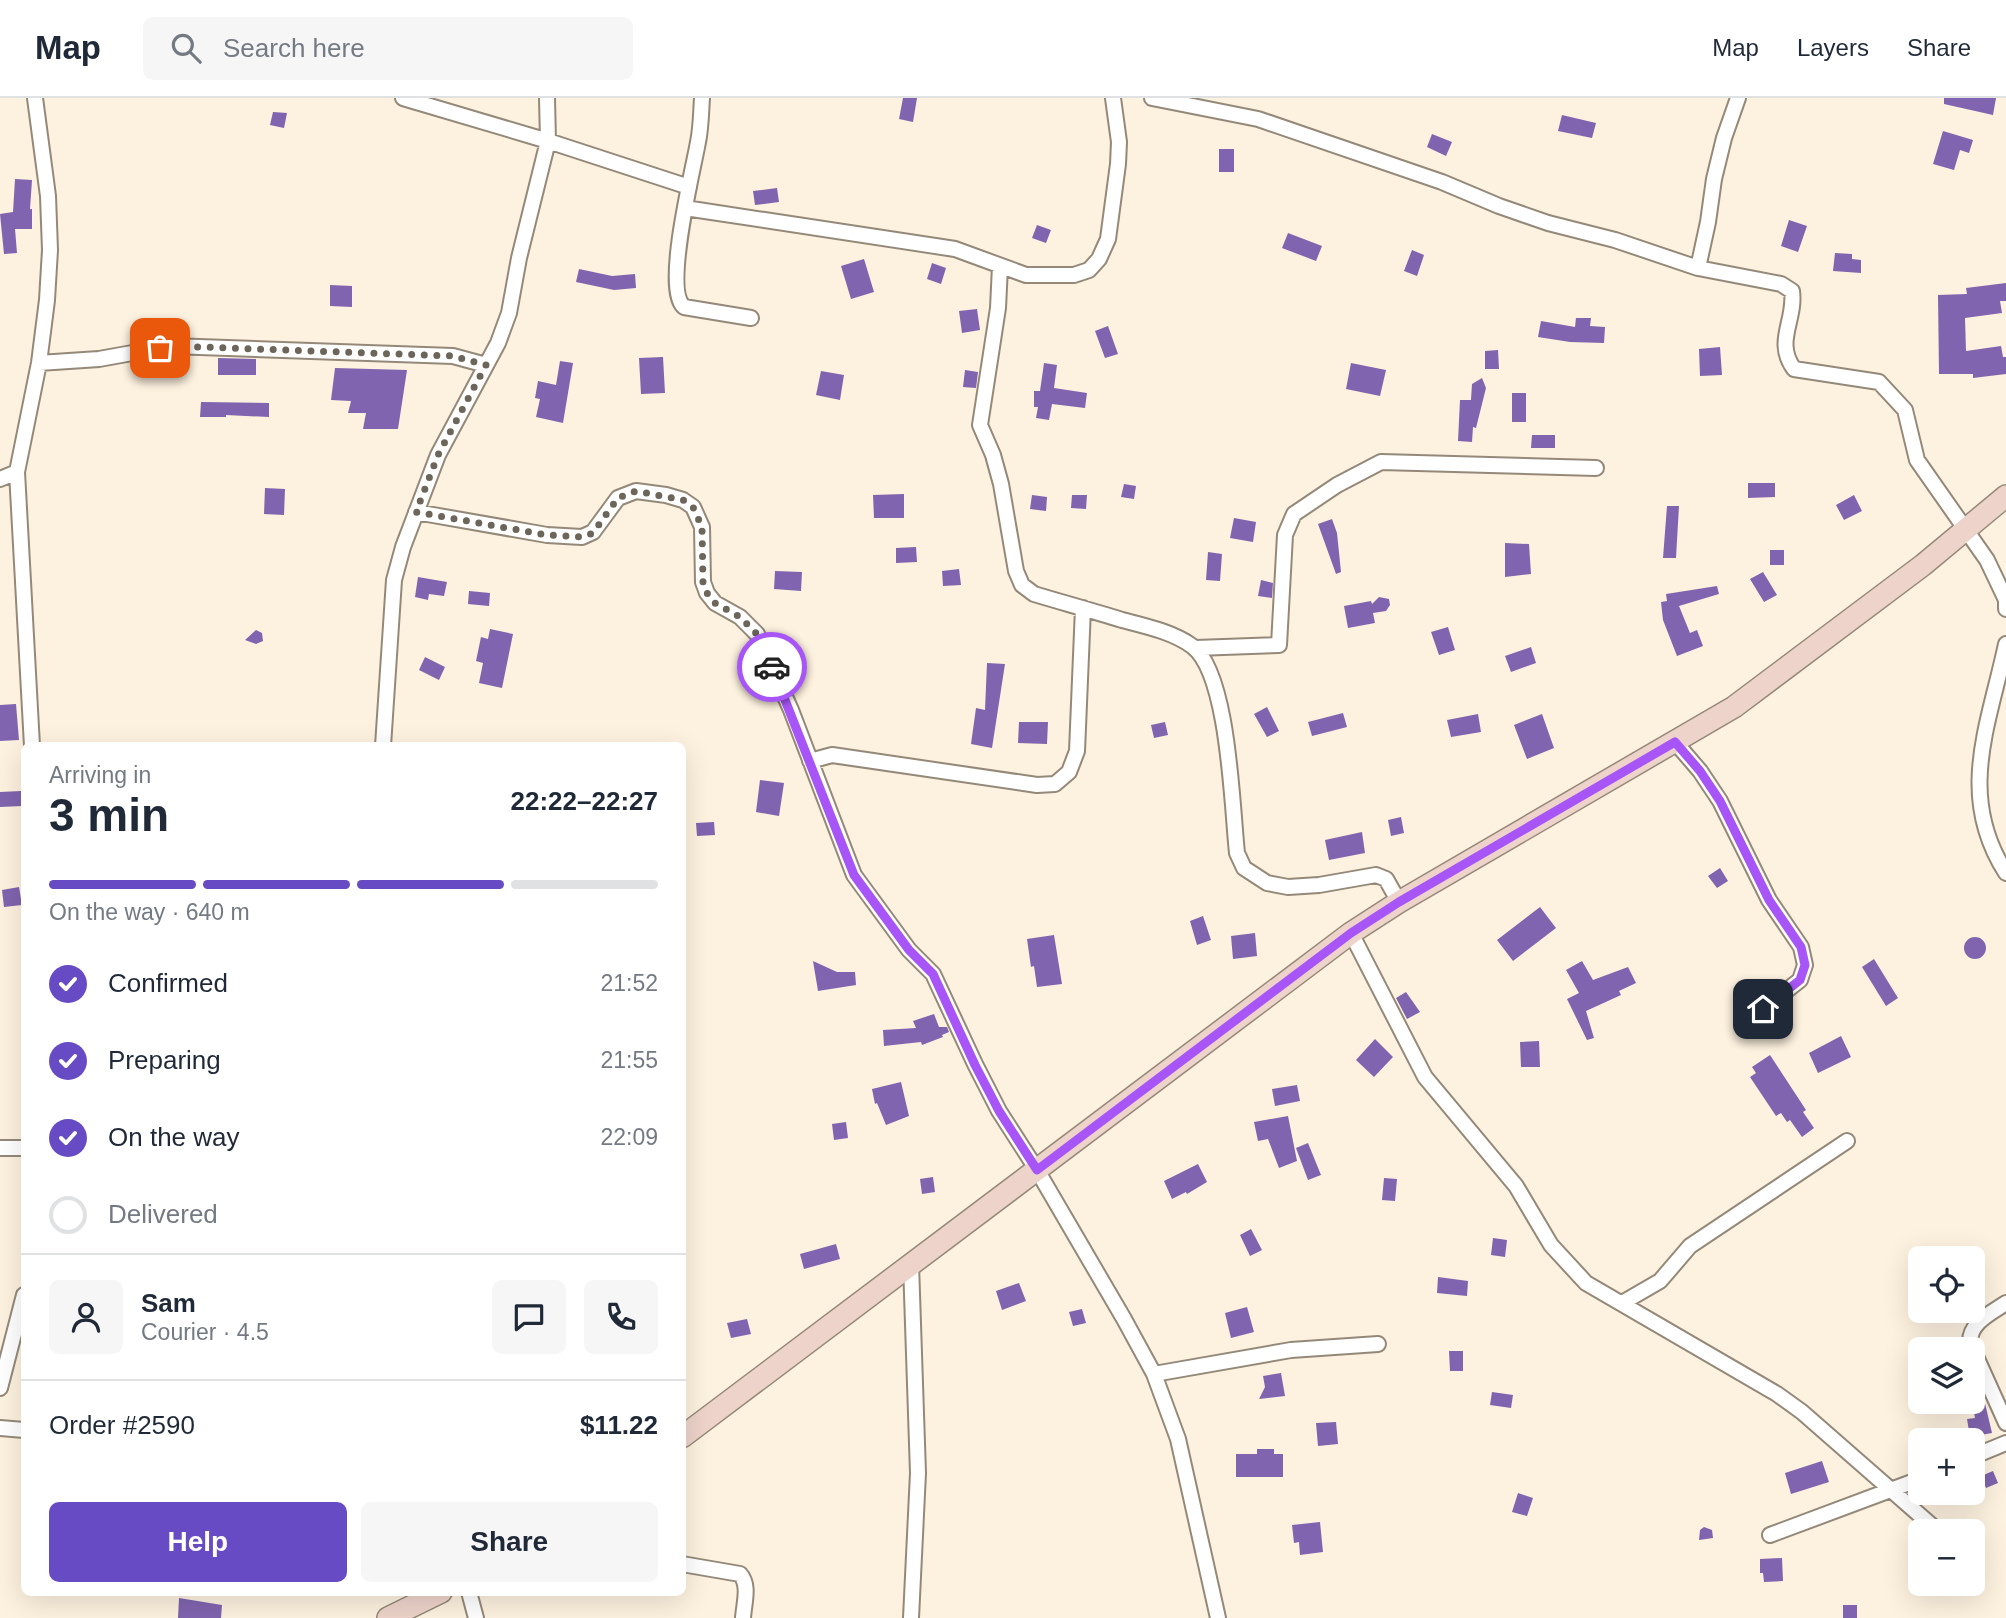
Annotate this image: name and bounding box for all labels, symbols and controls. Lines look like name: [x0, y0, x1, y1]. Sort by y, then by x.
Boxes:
search box: [143, 17, 633, 80]
text: Map: [35, 29, 101, 66]
icon: search: [167, 29, 205, 67]
text: Search here: [223, 33, 365, 63]
text: Map: [1712, 34, 1759, 61]
text: Layers: [1797, 34, 1869, 61]
text: Share: [1907, 34, 1971, 61]
pin: [130, 318, 190, 378]
icon: bag: [141, 329, 179, 367]
courier: [737, 632, 807, 702]
icon: car: [753, 648, 791, 686]
text: Arriving in: [49, 762, 151, 788]
text: 22:22–22:27: [511, 786, 658, 816]
text: 3 min: [49, 789, 169, 841]
text: On the way · 640 m: [49, 899, 250, 925]
icon: check: [49, 965, 87, 1003]
text: Confirmed: [108, 968, 228, 998]
text: 21:52: [600, 970, 658, 996]
pin: [1733, 979, 1793, 1039]
icon: home: [1744, 990, 1782, 1028]
icon: check: [49, 1042, 87, 1080]
text: Preparing: [108, 1045, 221, 1075]
text: 21:55: [600, 1047, 658, 1073]
icon: check: [49, 1119, 87, 1157]
text: On the way: [108, 1122, 240, 1152]
text: 22:09: [600, 1124, 658, 1150]
text: Delivered: [108, 1199, 218, 1229]
map controls: [1908, 1246, 1985, 1596]
button: locate: [1908, 1246, 1985, 1323]
button: person: [49, 1280, 123, 1354]
button: chat: [492, 1280, 566, 1354]
button: phone: [584, 1280, 658, 1354]
text: Sam: [141, 1288, 196, 1318]
text: Courier · 4.5: [141, 1319, 269, 1345]
button: layers: [1908, 1337, 1985, 1414]
text: Order #2590: [49, 1410, 195, 1440]
text: $11.22: [580, 1410, 658, 1440]
button: +: [1908, 1428, 1985, 1505]
button: Help: [49, 1502, 347, 1582]
button: Share: [361, 1502, 658, 1582]
button: −: [1908, 1519, 1985, 1596]

